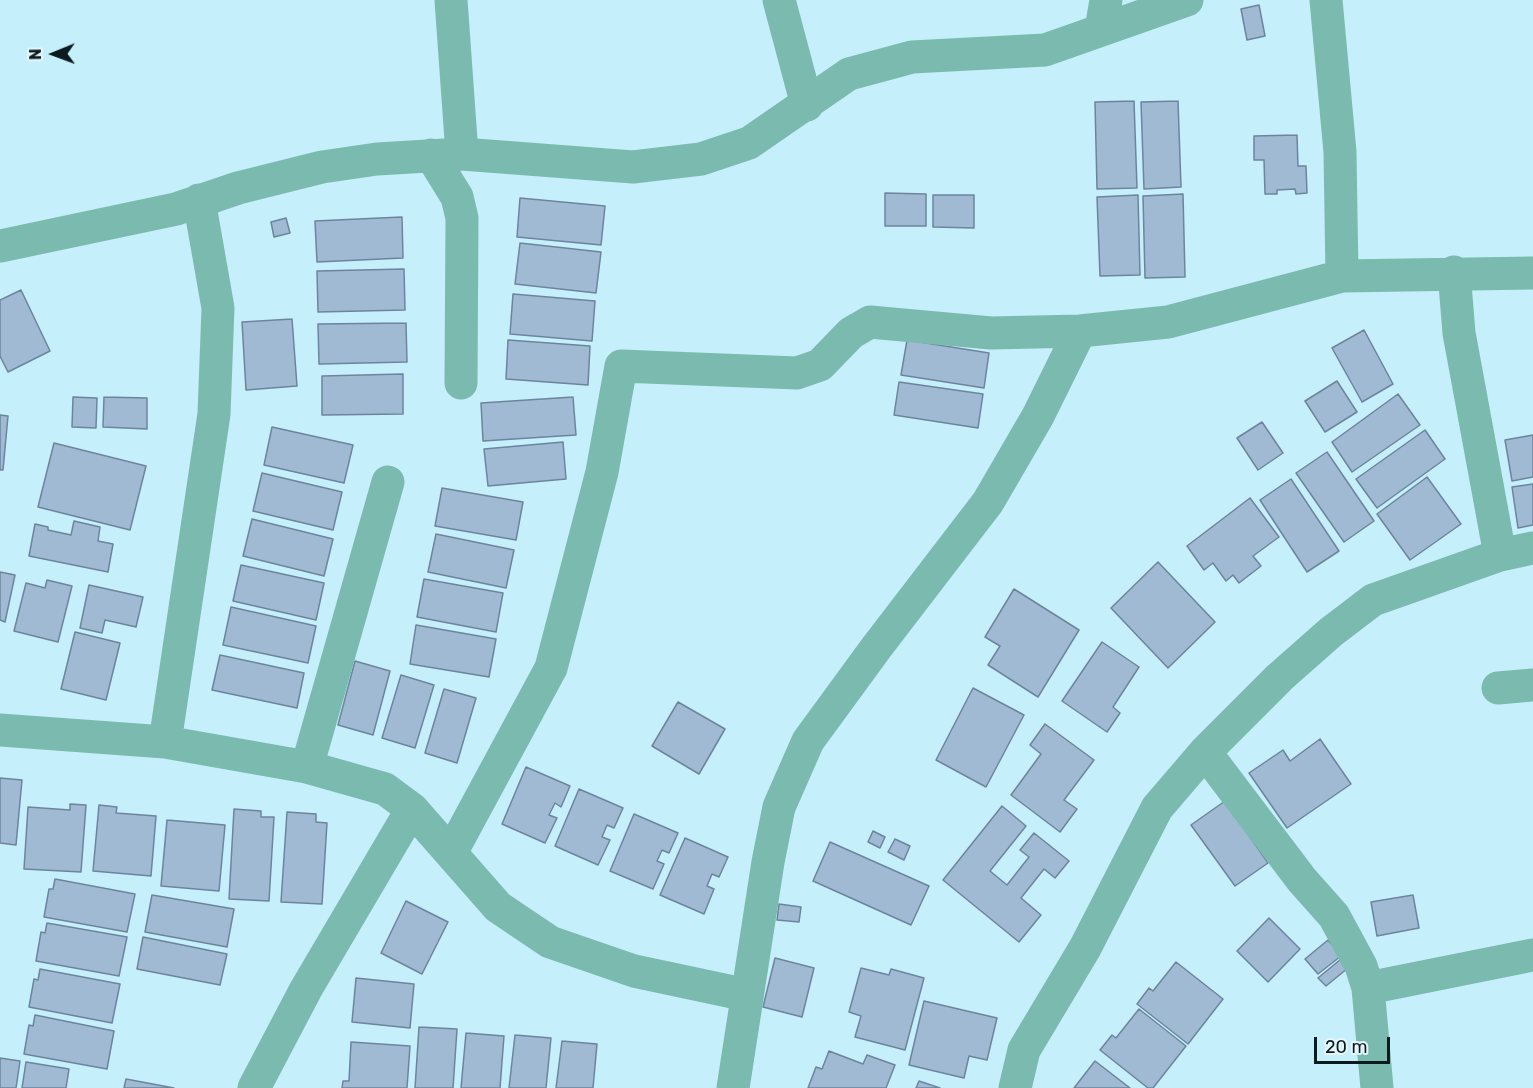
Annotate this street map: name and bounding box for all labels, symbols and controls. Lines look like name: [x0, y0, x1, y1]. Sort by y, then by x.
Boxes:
north arrow: [24, 24, 84, 84]
text: N: [26, 48, 45, 60]
scale bar: [1317, 1025, 1394, 1063]
text: 20 m: [1325, 1036, 1367, 1058]

